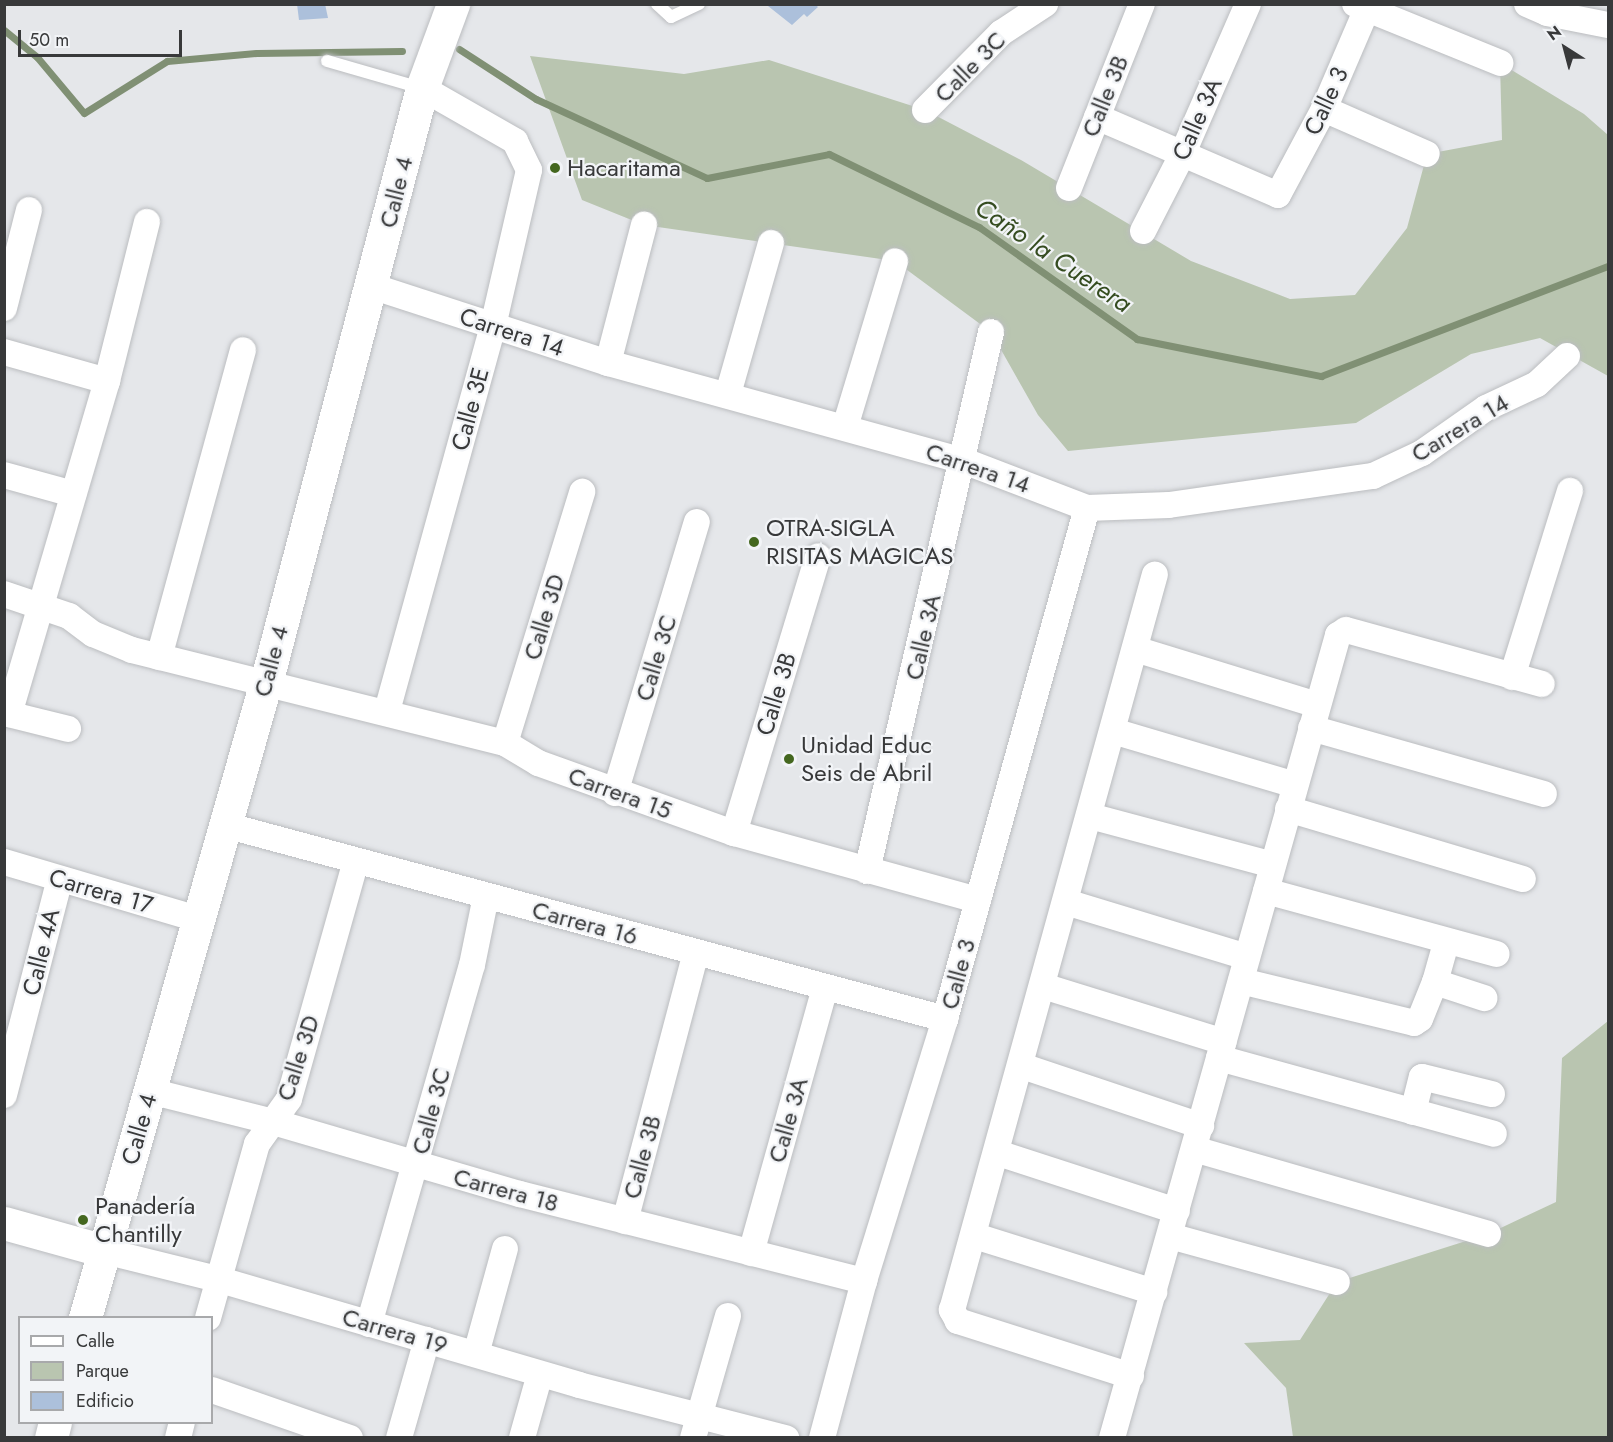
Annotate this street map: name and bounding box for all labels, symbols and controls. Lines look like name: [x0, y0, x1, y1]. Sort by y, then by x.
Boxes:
scale bar: [21, 18, 184, 56]
north arrow: [1535, 18, 1595, 78]
text: N: [1542, 20, 1566, 46]
street label: Calle 3C: [929, 26, 1011, 108]
text: 50 m: [29, 27, 69, 53]
street label: Calle 3B: [1076, 51, 1134, 141]
street label: Calle 3: [1298, 62, 1354, 140]
street label: Calle 3A: [1166, 73, 1228, 165]
street label: Calle 4: [373, 153, 419, 231]
place label: Hacaritama: [567, 154, 681, 182]
marker: Hacaritama: [548, 161, 562, 175]
water label: Caño la Cuerera: [969, 192, 1137, 320]
street label: Carrera 14: [456, 302, 568, 362]
street label: Calle 3E: [445, 364, 495, 454]
street label: Carrera 14: [1406, 388, 1514, 468]
street label: Carrera 14: [922, 437, 1034, 499]
place label: OTRA-SIGLA RISITAS MAGICAS: [766, 514, 953, 570]
marker: OTRA-SIGLA RISITAS MAGICAS: [747, 535, 761, 549]
street label: Calle 3D: [517, 571, 571, 663]
street label: Calle 3A: [899, 591, 947, 683]
street label: Calle 3C: [629, 612, 683, 704]
street label: Calle 4: [248, 622, 294, 700]
street label: Calle 3B: [750, 649, 802, 739]
place label: Unidad Educ Seis de Abril: [801, 731, 932, 787]
marker: Unidad Educ Seis de Abril: [782, 752, 796, 766]
street label: Carrera 15: [564, 761, 676, 825]
street label: Carrera 17: [46, 862, 156, 920]
street label: Carrera 16: [529, 895, 641, 951]
street label: Calle 4A: [16, 906, 66, 998]
street label: Calle 3: [935, 936, 981, 1012]
street label: Calle 3D: [271, 1012, 325, 1104]
street label: Calle 3C: [406, 1065, 456, 1157]
street label: Calle 3A: [762, 1074, 814, 1166]
street label: Calle 4: [115, 1090, 163, 1168]
street label: Calle 3B: [617, 1112, 667, 1202]
street label: Carrera 18: [450, 1162, 562, 1218]
place label: Panadería Chantilly: [95, 1192, 195, 1248]
marker: Panadería Chantilly: [76, 1213, 90, 1227]
street label: Carrera 19: [339, 1302, 451, 1360]
legend: [18, 1316, 213, 1424]
text: Calle: [76, 1328, 115, 1354]
text: Parque: [76, 1358, 129, 1384]
text: Edificio: [76, 1388, 134, 1414]

